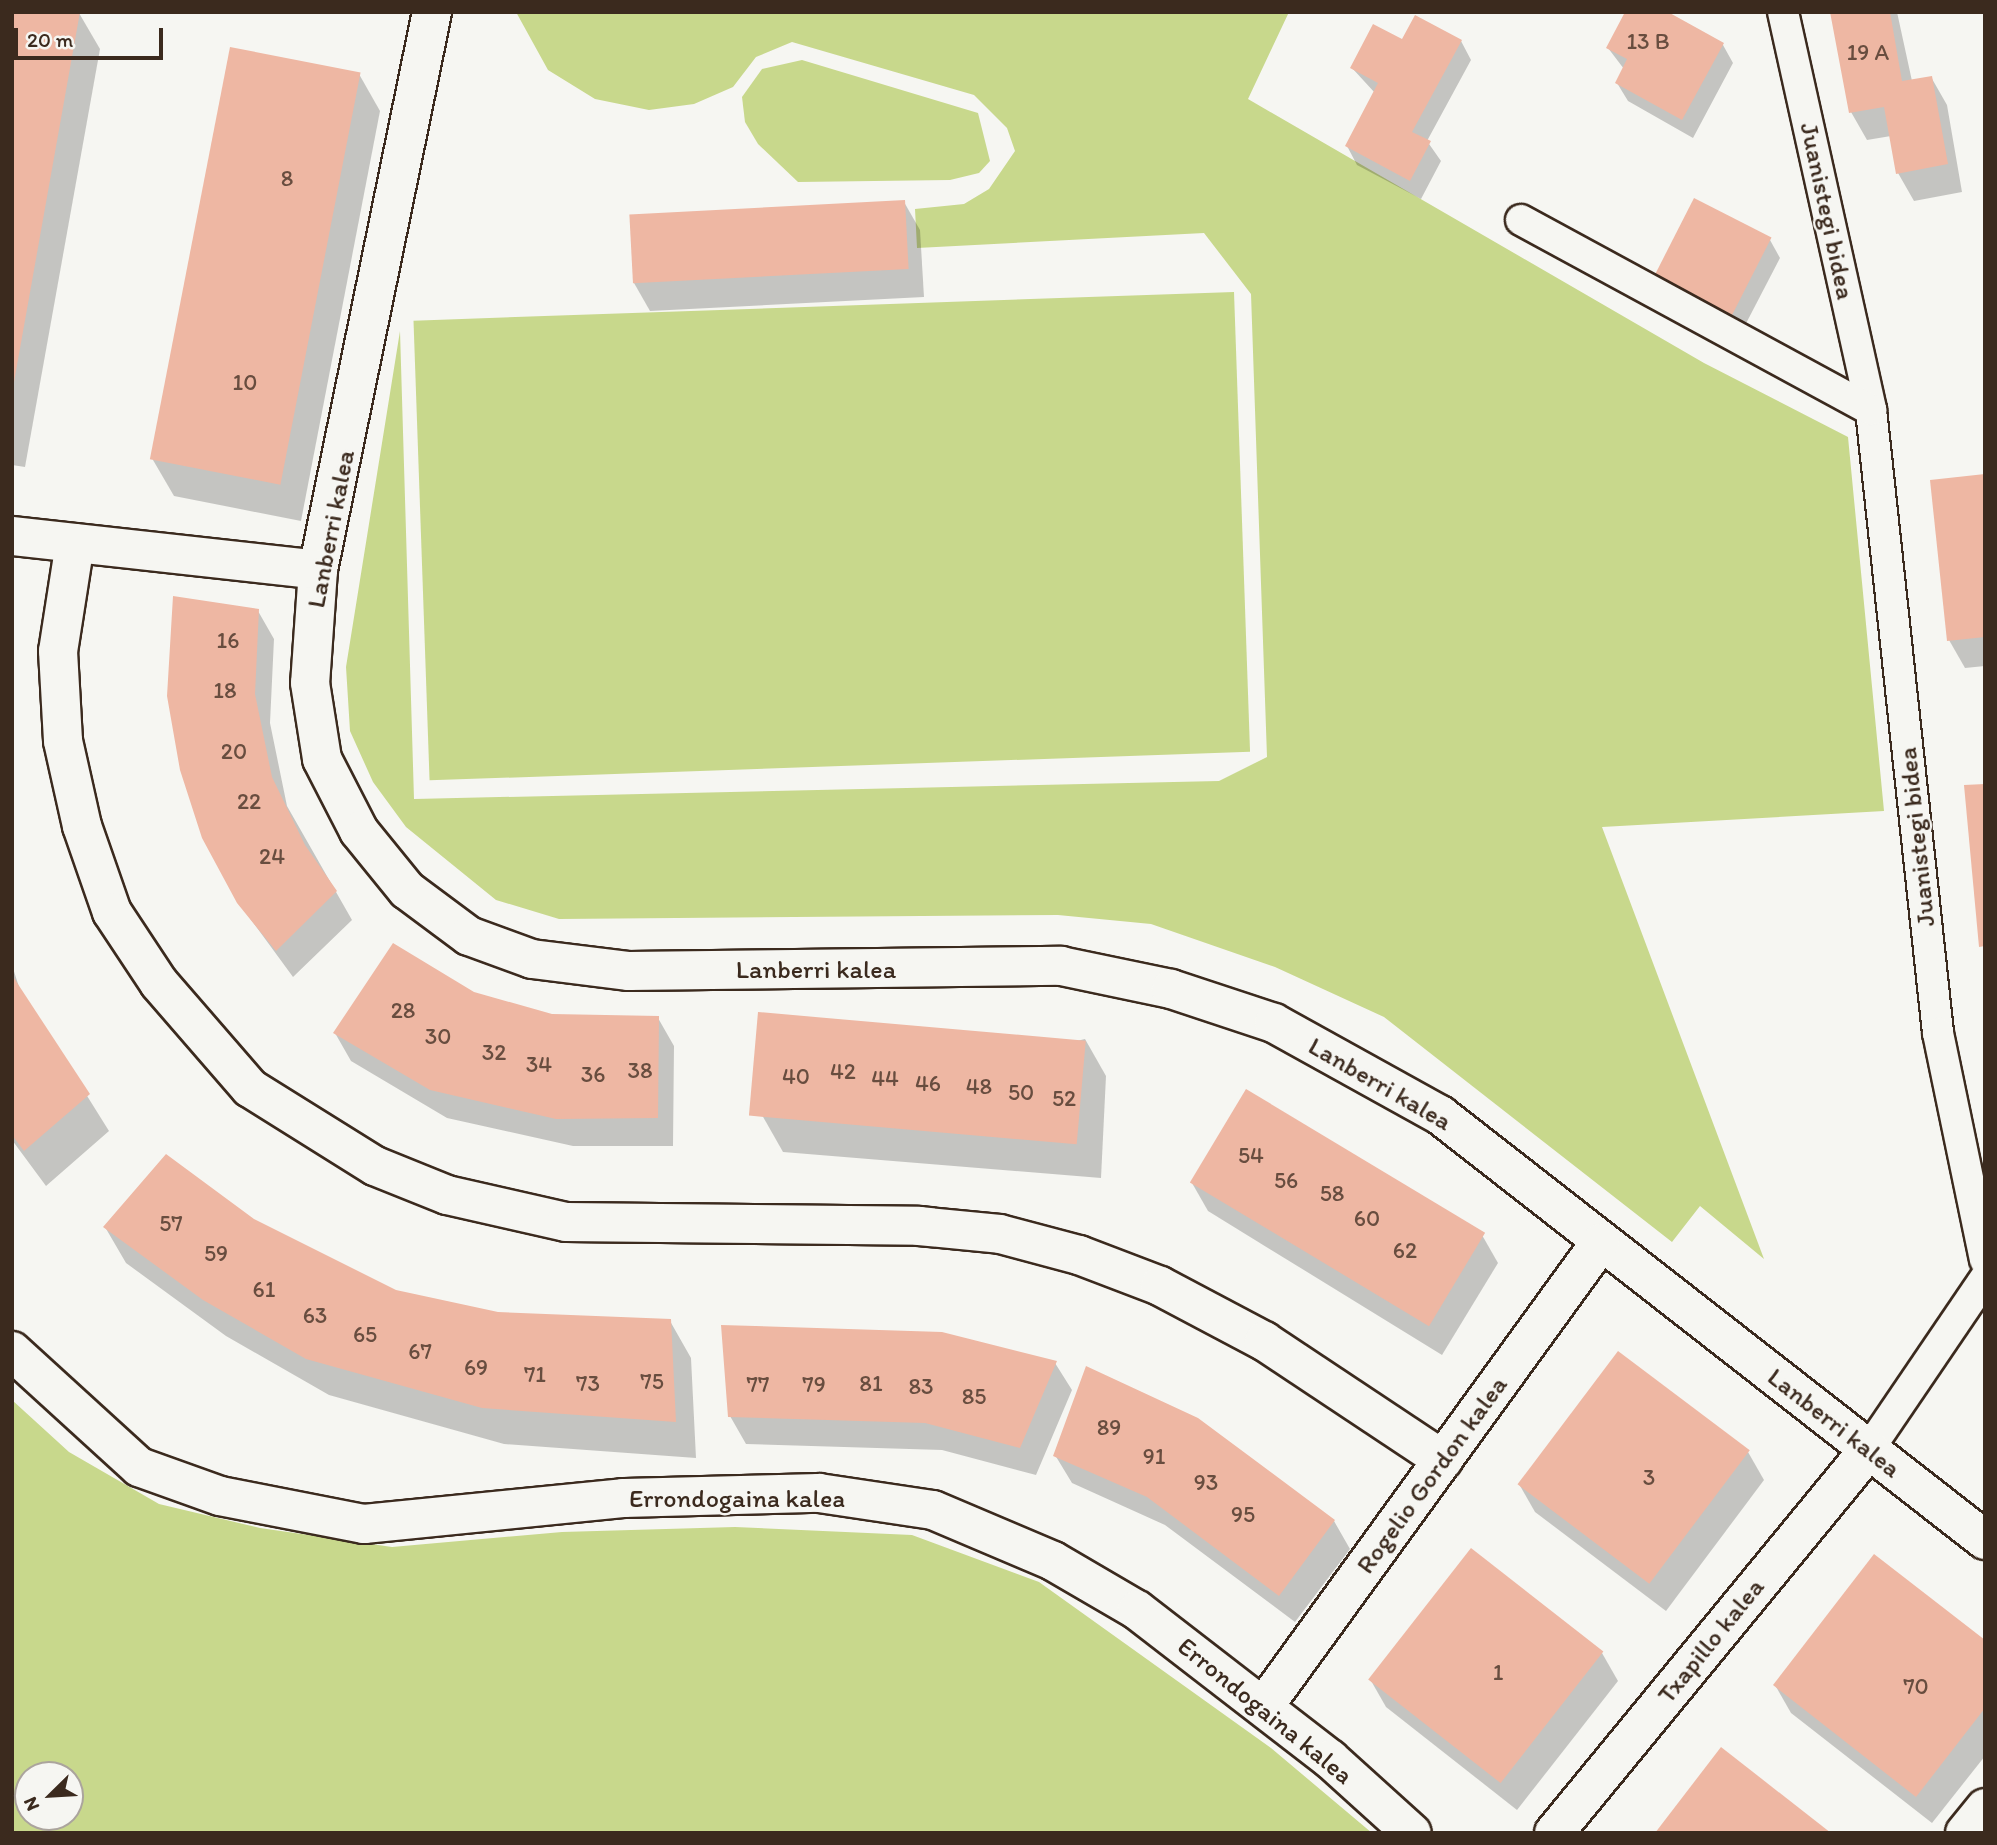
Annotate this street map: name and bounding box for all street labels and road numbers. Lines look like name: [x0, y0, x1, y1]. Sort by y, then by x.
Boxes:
street label: Juanistegi bidea: [1793, 119, 1861, 303]
street label: Lanberri kalea: [300, 447, 362, 611]
street label: Juanistegi bidea: [1892, 746, 1942, 928]
street label: Lanberri kalea: [736, 954, 896, 986]
street label: Lanberri kalea: [1303, 1030, 1457, 1138]
street label: Lanberri kalea: [1761, 1361, 1907, 1485]
street label: Rogelio Gordon kalea: [1350, 1370, 1514, 1580]
street label: Errondogaina kalea: [629, 1483, 845, 1515]
street label: Txapillo kalea: [1651, 1572, 1771, 1710]
street label: Errondogaina kalea: [1171, 1631, 1359, 1791]

